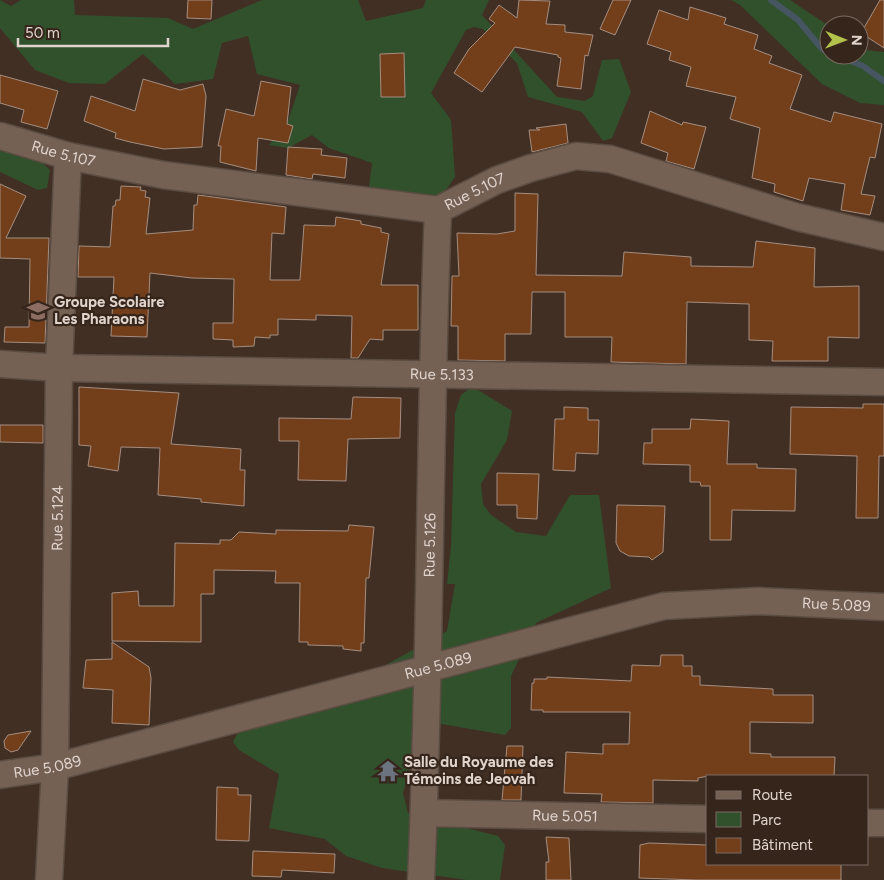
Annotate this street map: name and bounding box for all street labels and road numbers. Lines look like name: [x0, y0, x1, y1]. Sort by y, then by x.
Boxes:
street label: Rue 5.107: [29, 137, 97, 170]
street label: Rue 5.107: [441, 169, 507, 214]
street label: Rue 5.133: [410, 365, 474, 384]
street label: Rue 5.124: [48, 485, 67, 551]
street label: Rue 5.126: [420, 512, 439, 578]
street label: Rue 5.089: [801, 594, 871, 615]
street label: Rue 5.089: [403, 648, 474, 683]
street label: Rue 5.089: [12, 751, 83, 782]
street label: Rue 5.051: [532, 806, 598, 826]

